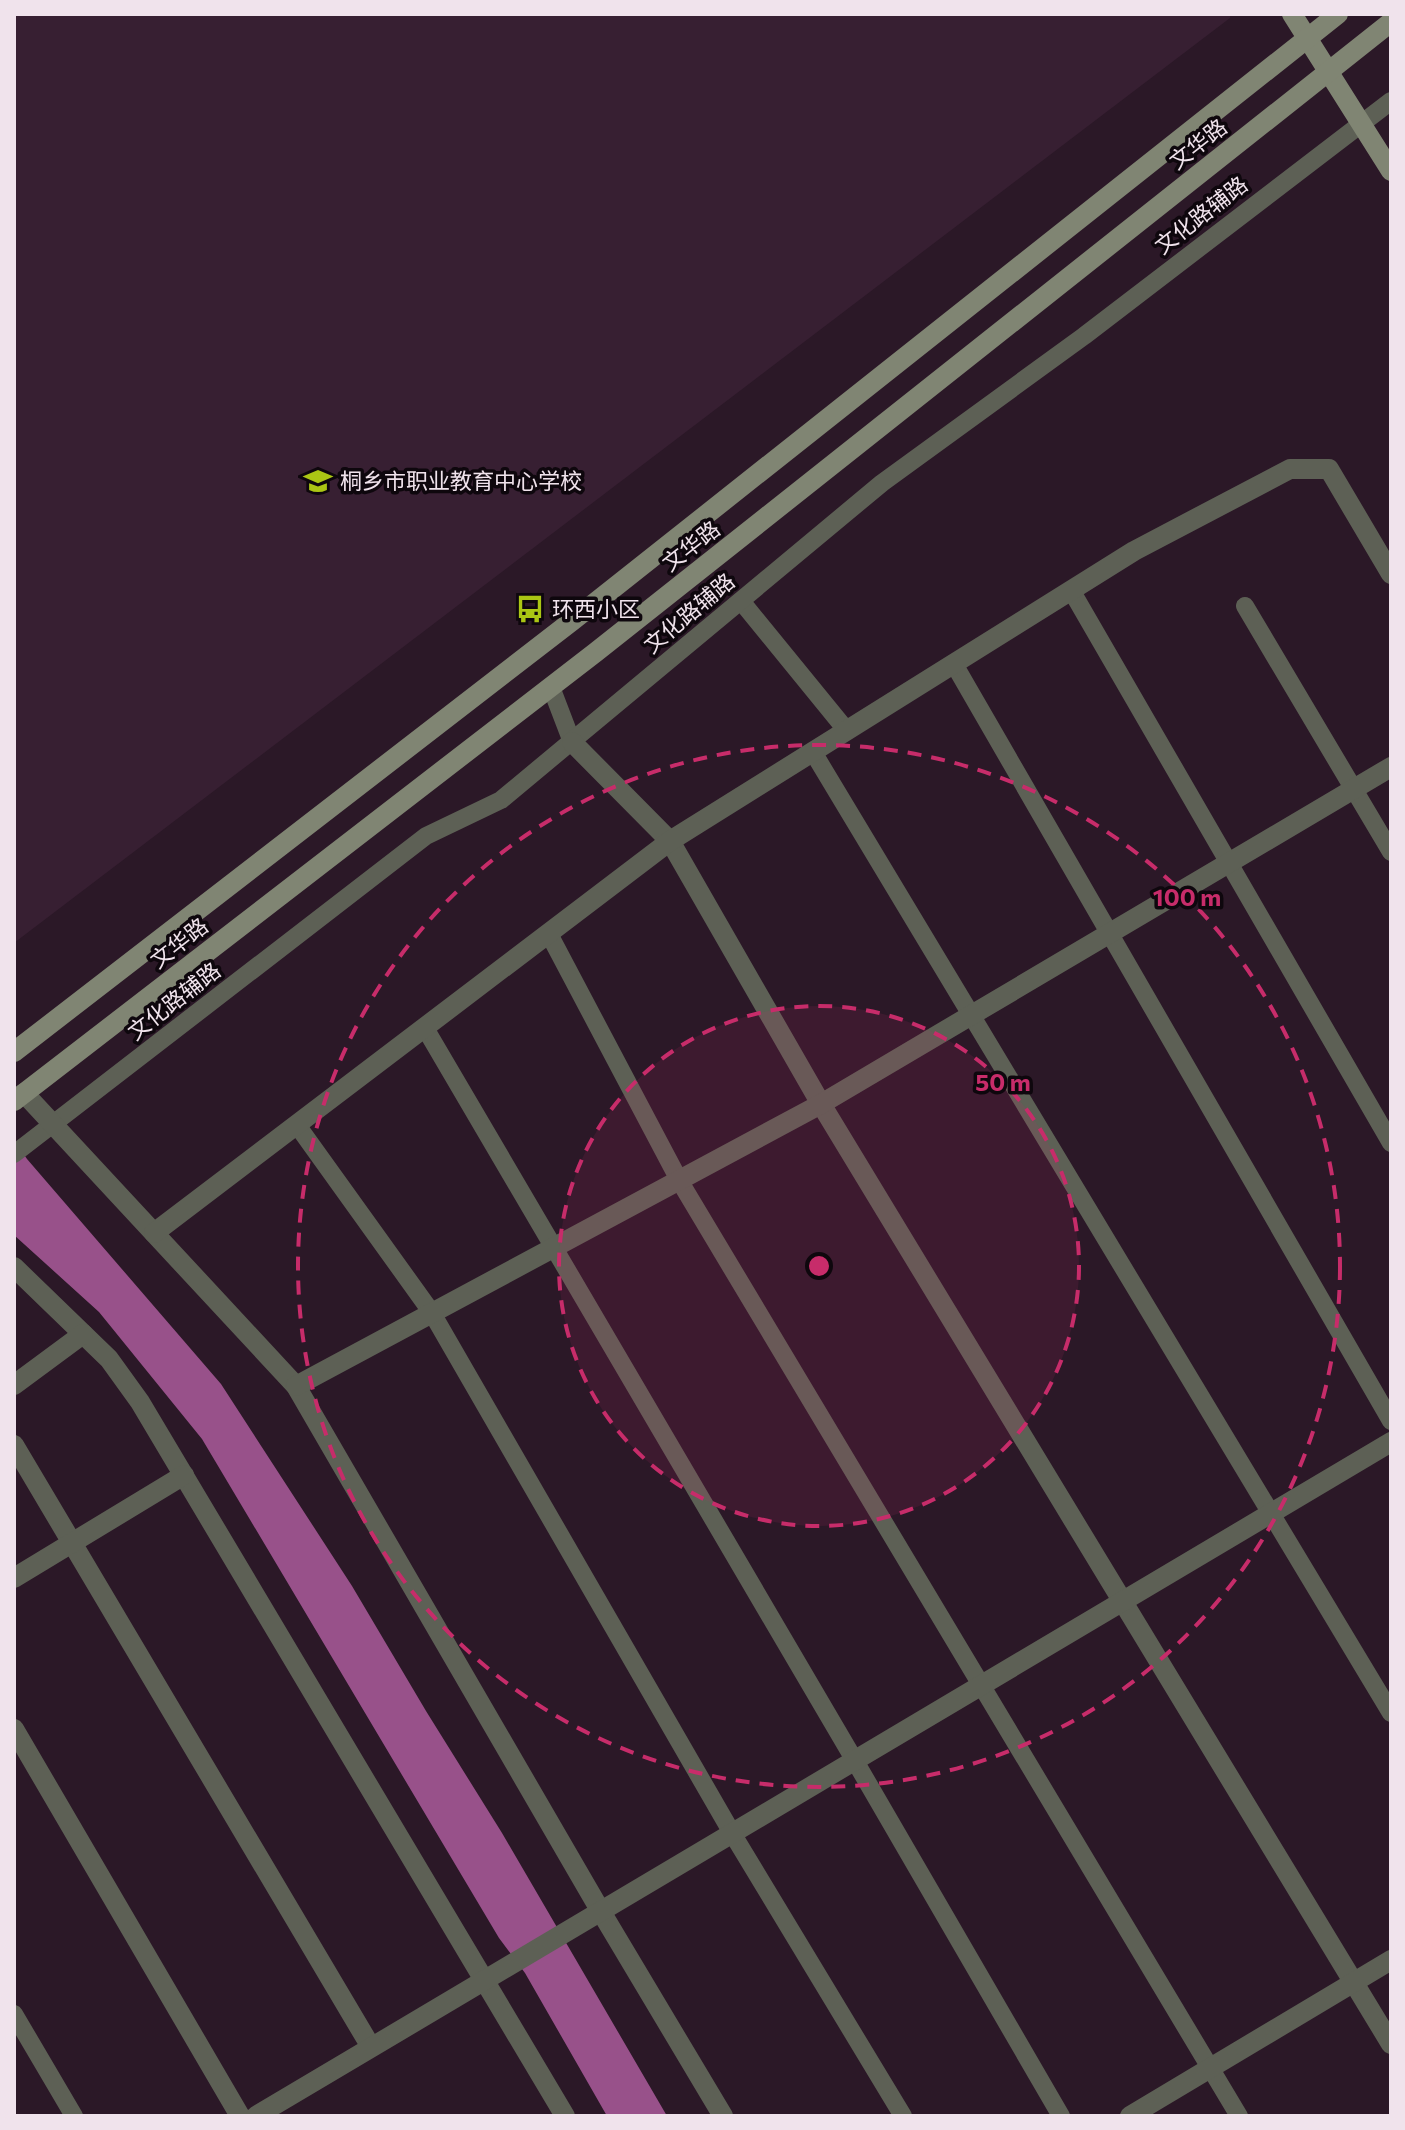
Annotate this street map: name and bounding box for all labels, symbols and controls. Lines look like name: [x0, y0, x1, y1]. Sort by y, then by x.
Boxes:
street label: 文华路: [1163, 113, 1232, 175]
street label: 文化路辅路: [1149, 170, 1252, 259]
school or university icon: 桐乡市职业教育中心学校: [303, 466, 333, 496]
place label: 桐乡市职业教育中心学校: [340, 467, 582, 494]
street label: 文华路: [656, 515, 725, 577]
street label: 文化路辅路: [638, 567, 739, 658]
bus stop icon: 环西小区: [515, 594, 545, 624]
place label: 环西小区: [552, 595, 640, 622]
text: 100 m: [1153, 882, 1221, 911]
street label: 文华路: [144, 912, 213, 974]
street label: 文化路辅路: [122, 956, 225, 1045]
text: 50 m: [975, 1067, 1031, 1096]
centre of rings: [805, 1252, 833, 1280]

